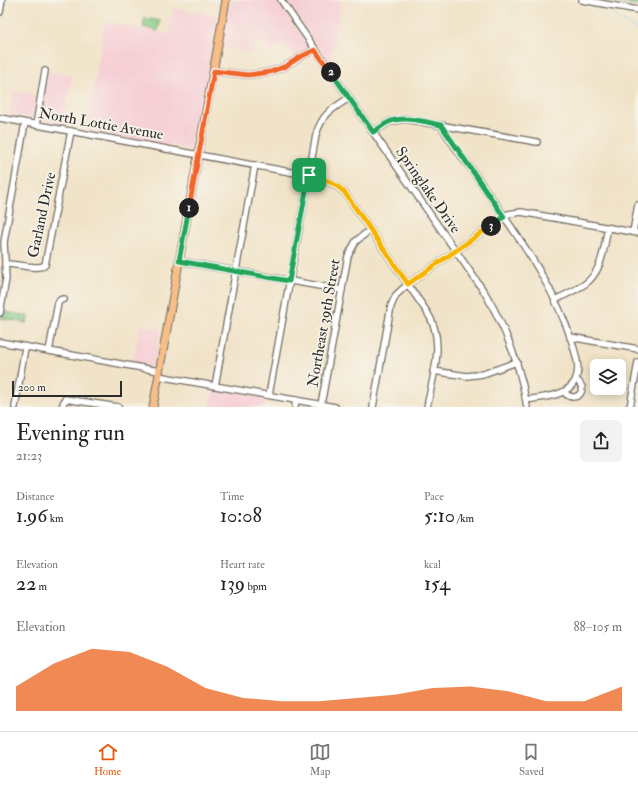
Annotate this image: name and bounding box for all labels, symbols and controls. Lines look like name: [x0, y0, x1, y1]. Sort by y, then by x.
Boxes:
pin: 2: [321, 62, 341, 82]
text: 2: [328, 65, 334, 78]
street label: North Lottie Avenue: [37, 104, 165, 144]
street label: Springlake Drive: [390, 143, 465, 238]
pin: [292, 158, 326, 192]
icon: arrive: [298, 164, 320, 186]
street label: Garland Drive: [24, 171, 60, 259]
pin: 1: [179, 198, 199, 218]
text: 1: [187, 201, 191, 214]
pin: 3: [481, 216, 501, 236]
text: 3: [489, 219, 493, 232]
street label: Northeast 39th Street: [303, 257, 345, 389]
map controls: [590, 359, 626, 395]
button: layers: [590, 359, 626, 395]
scale bar: [12, 379, 122, 398]
text: 200 m: [18, 381, 46, 394]
text: Evening run: [16, 419, 125, 447]
button: share: [580, 420, 622, 462]
text: 21:23: [16, 448, 42, 464]
text: Distance: [16, 490, 54, 503]
text: Time: [220, 490, 244, 503]
text: Pace: [424, 490, 444, 503]
text: 1.96: [16, 503, 47, 528]
text: 10:08: [220, 503, 262, 528]
text: 5:10: [424, 503, 455, 528]
text: km: [47, 512, 63, 525]
text: /km: [455, 512, 474, 525]
text: Elevation: [16, 558, 58, 571]
text: Heart rate: [220, 558, 265, 571]
text: kcal: [424, 558, 441, 571]
text: 22: [16, 571, 36, 596]
text: 139: [220, 571, 245, 596]
text: 154: [424, 571, 450, 596]
text: m: [36, 580, 47, 593]
text: bpm: [245, 580, 267, 593]
text: Elevation: [16, 619, 66, 635]
text: 88–105 m: [573, 619, 622, 635]
tab: Home: [94, 741, 121, 778]
tab: Map: [309, 741, 331, 778]
tab: Saved: [519, 741, 544, 778]

